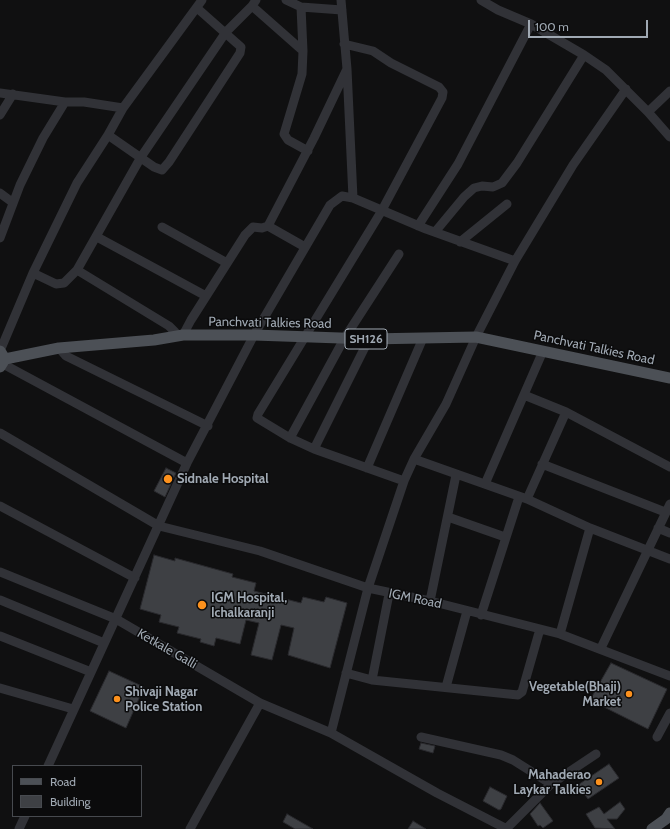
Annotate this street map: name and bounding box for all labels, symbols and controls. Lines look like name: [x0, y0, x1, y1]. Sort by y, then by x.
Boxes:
scale bar: [530, 12, 650, 38]
text: 100 m: [535, 19, 569, 34]
street label: Panchvati Talkies Road: [208, 314, 332, 332]
street label: Panchvati Talkies Road: [532, 328, 656, 368]
road number: SH126: [345, 329, 387, 349]
place label: Sidnale Hospital: [177, 471, 269, 487]
marker: Sidnale Hospital: [162, 473, 174, 485]
street label: IGM Road: [387, 586, 443, 612]
place label: IGM Hospital, Ichalkaranji: [211, 590, 287, 621]
marker: IGM Hospital, Ichalkaranji: [196, 599, 208, 611]
street label: Ketkale Galli: [134, 626, 200, 672]
place label: Vegetable(Bhaji) Market: [529, 679, 621, 710]
place label: Shivaji Nagar Police Station: [125, 684, 202, 715]
marker: Vegetable(Bhaji) Market: [624, 689, 634, 699]
marker: Shivaji Nagar Police Station: [112, 694, 122, 704]
legend: [12, 765, 142, 817]
place label: Mahaderao Laykar Talkies: [513, 767, 591, 798]
text: Road: [50, 774, 76, 789]
marker: Mahaderao Laykar Talkies: [594, 777, 604, 787]
text: Building: [50, 794, 91, 809]

